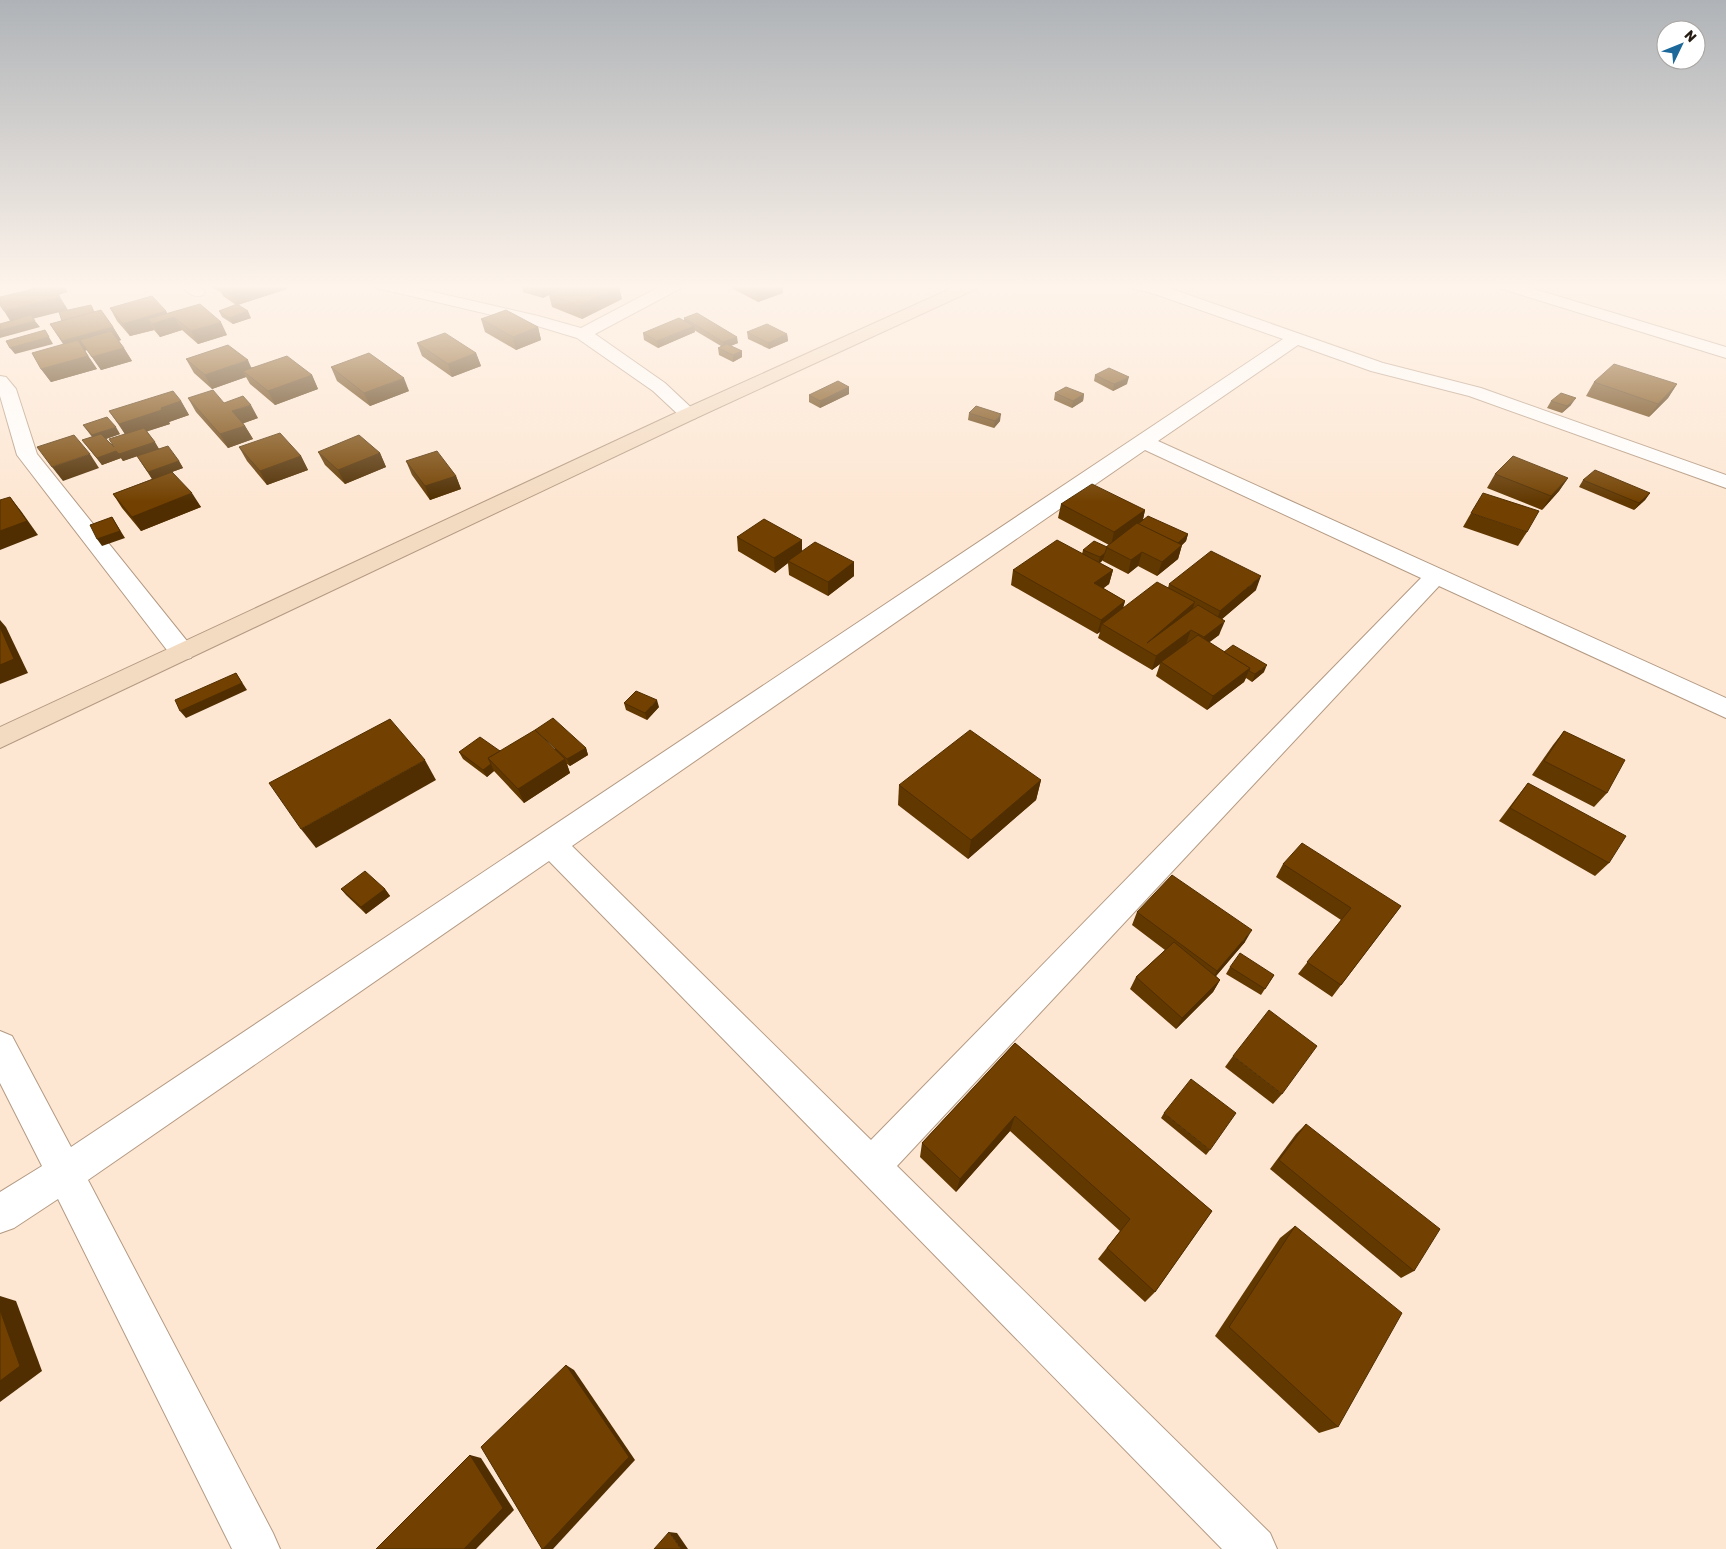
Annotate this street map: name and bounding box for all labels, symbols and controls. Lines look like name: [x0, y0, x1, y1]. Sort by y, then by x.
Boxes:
north arrow: [1656, 20, 1706, 70]
text: N: [1680, 27, 1700, 46]

